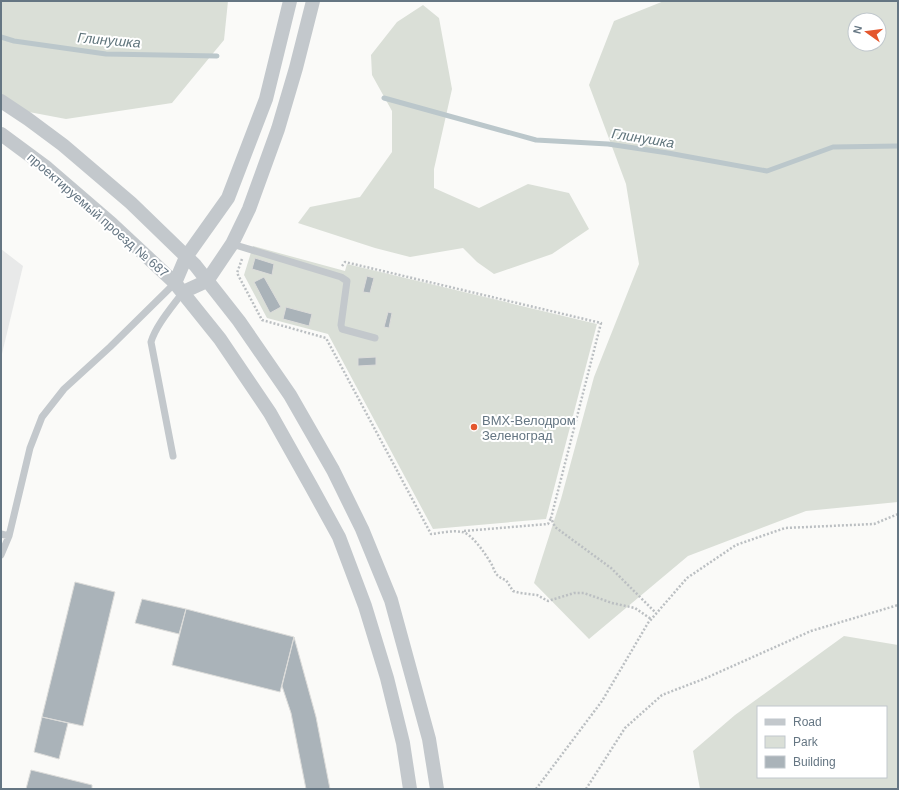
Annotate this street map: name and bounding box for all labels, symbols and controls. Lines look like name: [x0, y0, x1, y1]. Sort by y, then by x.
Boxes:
north arrow: [847, 12, 887, 52]
text: N: [851, 24, 864, 35]
water label: Глинушка: [77, 29, 141, 51]
water label: Глинушка: [610, 125, 676, 151]
street label: проектируемый проезд № 687: [24, 150, 172, 280]
place label: BMX-Велодром Зеленоград: [482, 413, 576, 443]
marker: BMX-Велодром Зеленоград: [469, 422, 479, 432]
legend: [757, 706, 887, 778]
text: Road: [793, 715, 822, 729]
text: Park: [793, 735, 819, 749]
text: Building: [793, 755, 836, 769]

